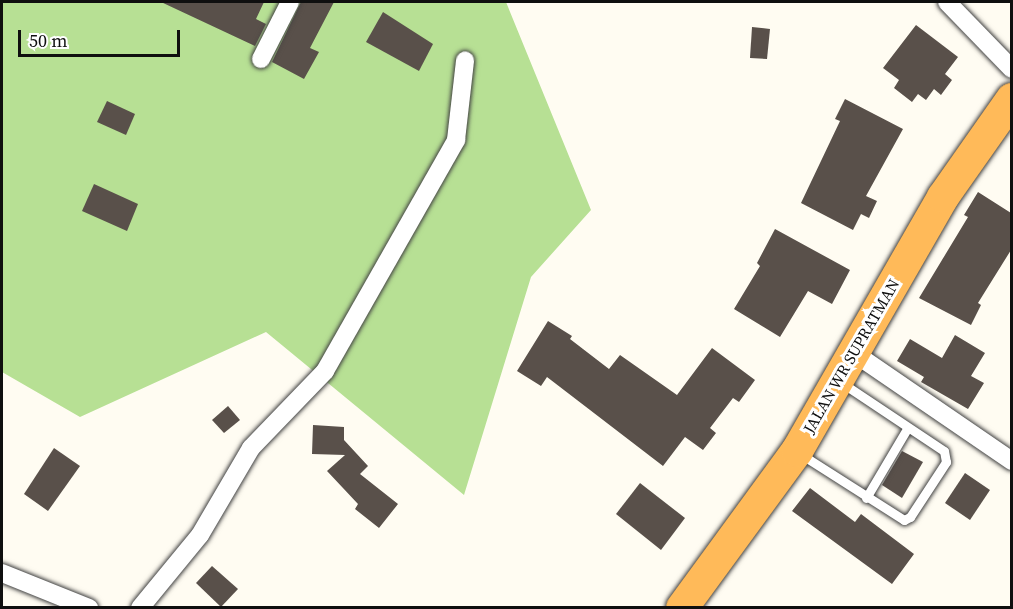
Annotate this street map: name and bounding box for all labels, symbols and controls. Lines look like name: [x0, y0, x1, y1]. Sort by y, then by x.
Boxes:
scale bar: [21, 18, 183, 56]
text: 50 m: [29, 28, 67, 53]
street label: JALAN WR SUPRATMAN: [799, 275, 903, 437]

